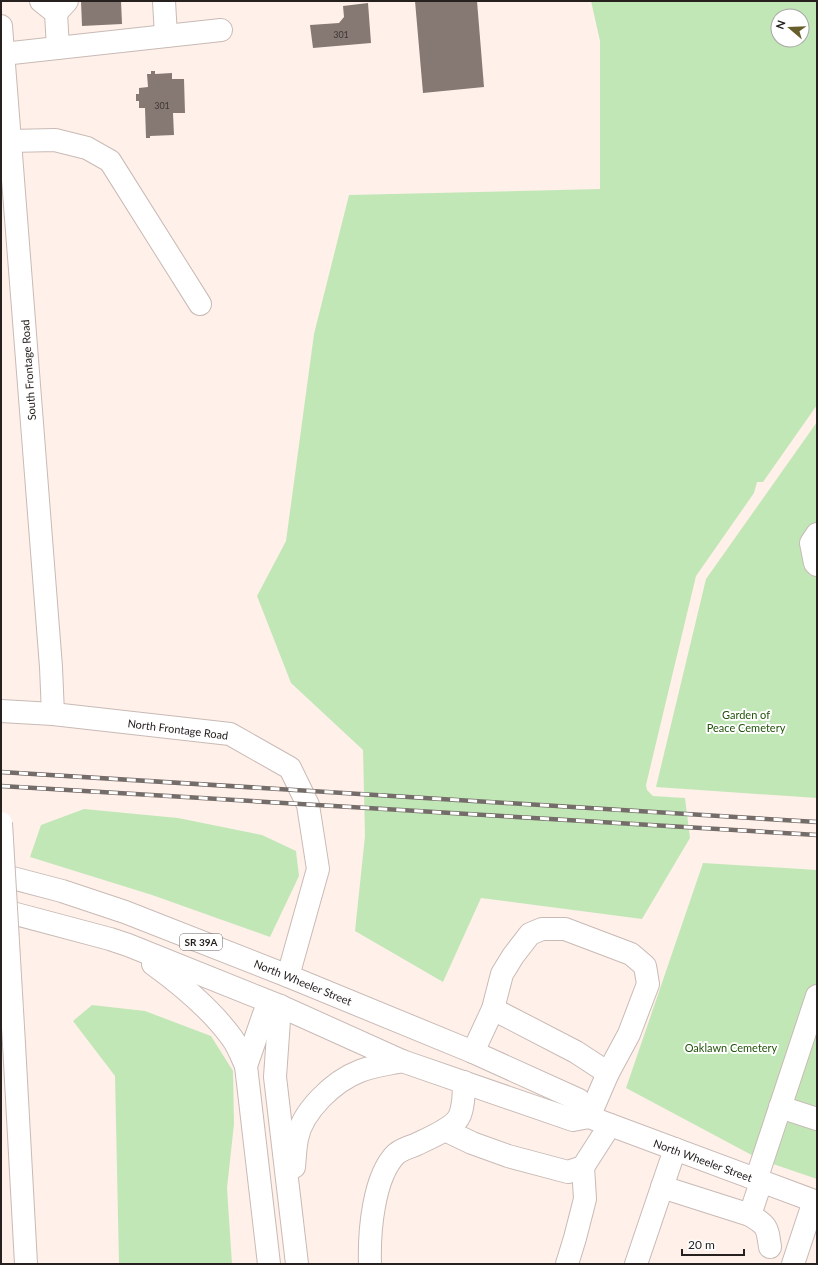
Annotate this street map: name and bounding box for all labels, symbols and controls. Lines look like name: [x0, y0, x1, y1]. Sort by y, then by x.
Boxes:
north arrow: [770, 8, 810, 48]
text: N: [773, 18, 788, 31]
house number: 301: [333, 29, 349, 40]
house number: 301: [154, 100, 170, 111]
street label: South Frontage Road: [18, 319, 38, 421]
park label: Garden of Peace Cemetery: [707, 708, 786, 734]
street label: North Frontage Road: [127, 716, 229, 742]
road number: SR 39A: [180, 934, 222, 950]
street label: North Wheeler Street: [252, 956, 354, 1008]
park label: Oaklawn Cemetery: [685, 1041, 778, 1054]
street label: North Wheeler Street: [652, 1136, 754, 1184]
scale bar: [682, 1231, 744, 1257]
text: 20 m: [688, 1237, 715, 1252]

